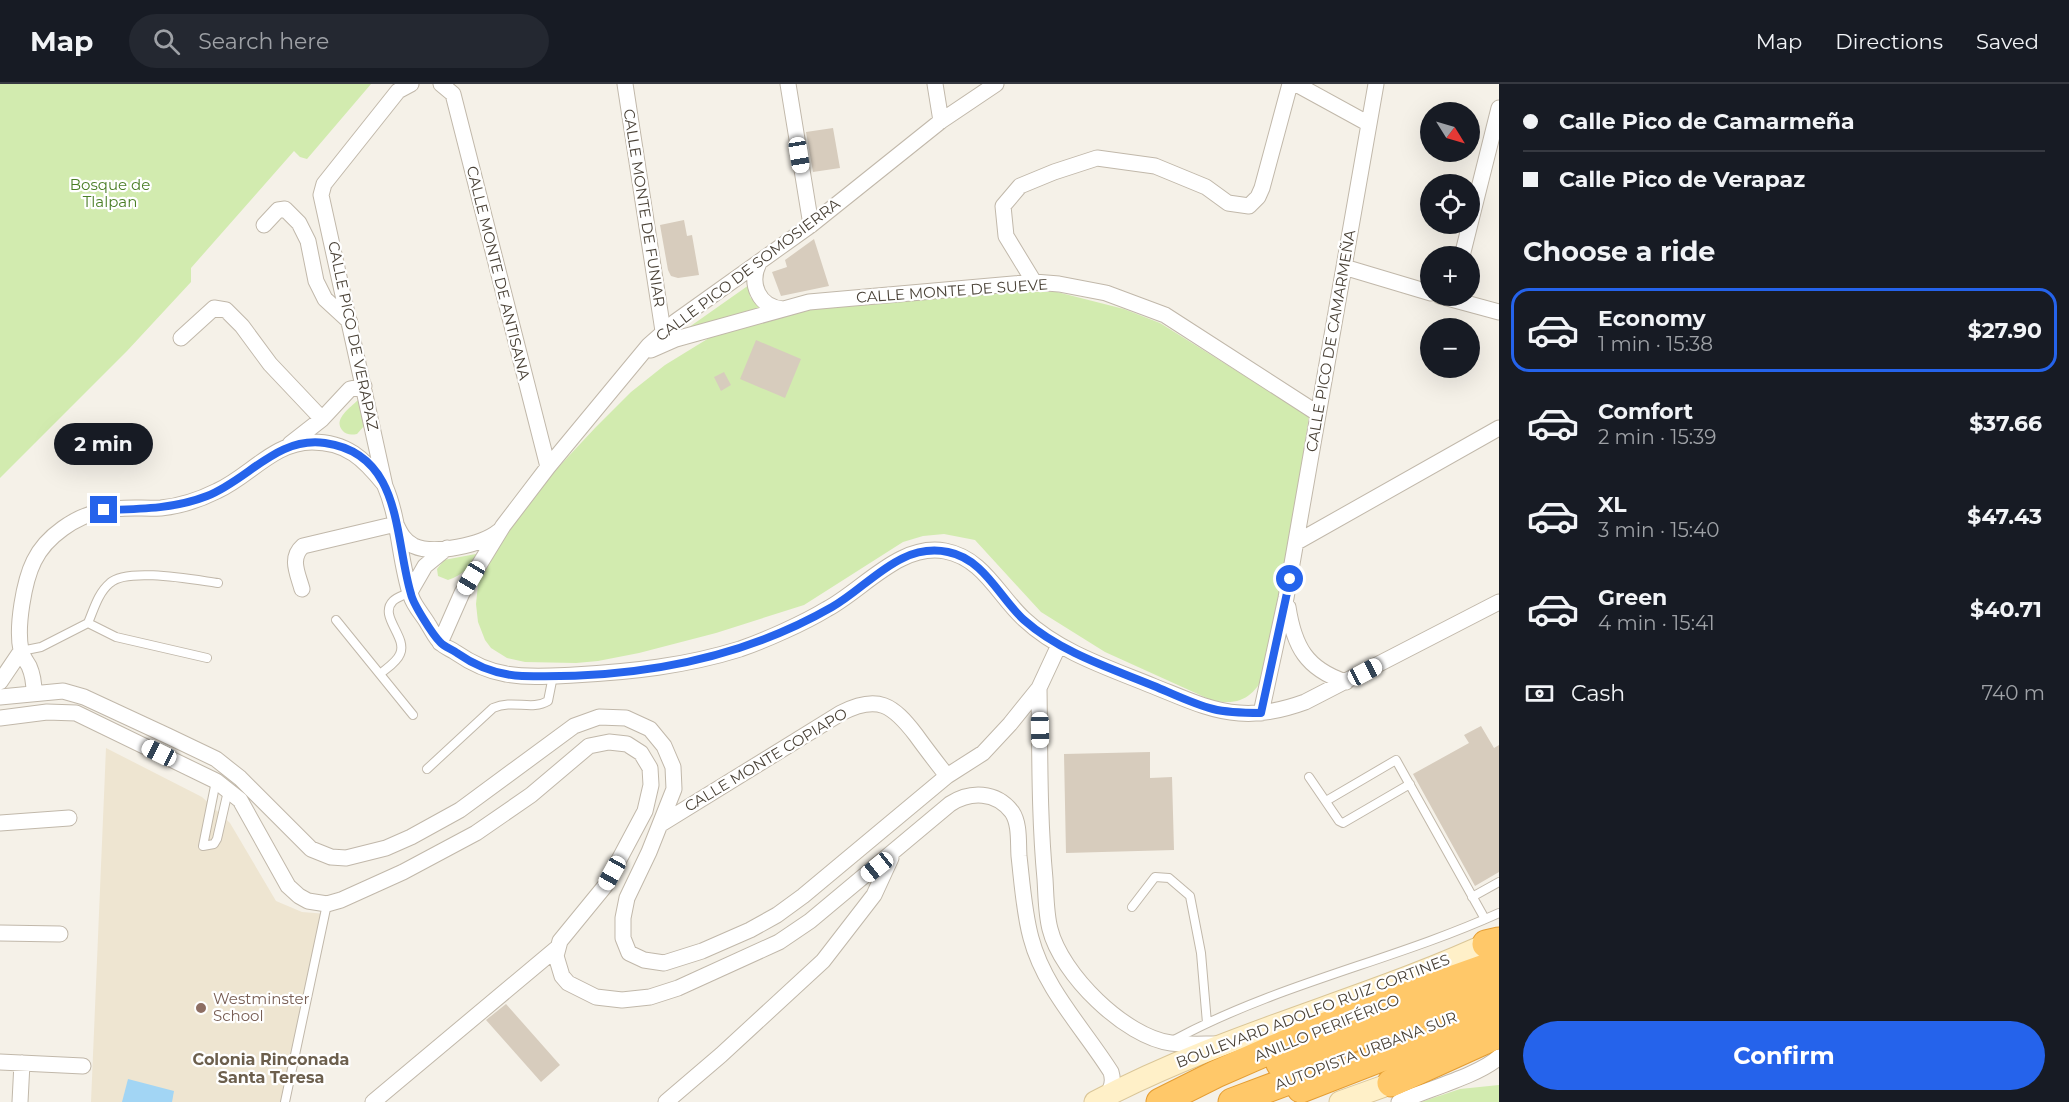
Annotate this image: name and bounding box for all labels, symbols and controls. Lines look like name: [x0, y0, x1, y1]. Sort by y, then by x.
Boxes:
search box: [129, 14, 549, 68]
text: Map: [30, 24, 93, 58]
icon: search: [150, 25, 183, 58]
text: Search here: [198, 28, 329, 55]
text: Map: [1756, 29, 1802, 54]
text: Directions: [1835, 29, 1943, 54]
text: Saved: [1976, 29, 2039, 54]
north arrow: [1420, 102, 1480, 162]
map controls: [1420, 102, 1480, 378]
street label: CALLE MONTE DE FUNIAR: [619, 107, 670, 309]
text: Calle Pico de Camarmeña: [1559, 108, 1855, 135]
car: [787, 136, 811, 174]
street label: CALLE MONTE DE ANTISANA: [463, 164, 534, 382]
text: Calle Pico de Verapaz: [1559, 166, 1805, 193]
button: locate: [1420, 174, 1480, 234]
park label: Bosque de Tlalpan: [70, 175, 150, 211]
street label: CALLE PICO DE SOMOSIERRA: [652, 194, 844, 345]
street label: CALLE PICO DE CAMARMEÑA: [1302, 228, 1359, 453]
text: Choose a ride: [1523, 235, 1715, 268]
street label: CALLE PICO DE VERAPAZ: [324, 239, 383, 433]
button: +: [1420, 246, 1480, 306]
street label: CALLE MONTE DE SUEVE: [855, 274, 1048, 307]
icon: car: [1526, 303, 1580, 357]
text: Economy: [1598, 305, 1706, 332]
text: $27.90: [1968, 317, 2042, 344]
button: −: [1420, 318, 1480, 378]
text: 1 min · 15:38: [1598, 332, 1713, 356]
icon: car: [1526, 396, 1580, 450]
text: Comfort: [1598, 398, 1693, 425]
text: $37.66: [1969, 410, 2042, 437]
callout: 2 min: [54, 423, 154, 465]
text: 2 min · 15:39: [1598, 425, 1716, 449]
text: 2 min: [74, 432, 133, 456]
icon: car: [1526, 489, 1580, 543]
text: XL: [1598, 491, 1627, 518]
route end: [90, 496, 117, 523]
text: $47.43: [1967, 503, 2042, 530]
text: 3 min · 15:40: [1598, 518, 1719, 542]
car: [454, 558, 488, 598]
route start: [1276, 565, 1303, 592]
icon: car: [1526, 582, 1580, 636]
text: Green: [1598, 584, 1667, 611]
text: $40.71: [1970, 596, 2042, 623]
text: 4 min · 15:41: [1598, 611, 1715, 635]
car: [1345, 656, 1385, 688]
icon: cash: [1523, 677, 1556, 710]
text: Cash: [1571, 680, 1625, 707]
text: 740 m: [1982, 681, 2045, 705]
street label: CALLE MONTE COPIAPO: [681, 703, 851, 816]
car: [1031, 712, 1049, 748]
car: [139, 737, 179, 769]
car: [857, 849, 897, 885]
car: [595, 853, 629, 893]
street label: BOULEVARD ADOLFO RUIZ CORTINES: [1173, 949, 1452, 1072]
place label: Westminster School: [213, 989, 310, 1025]
street label: ANILLO PERIFÉRICO: [1251, 990, 1402, 1065]
marker: Westminster School: [194, 1001, 208, 1015]
street label: AUTOPISTA URBANA SUR: [1272, 1007, 1460, 1094]
button: Confirm: [1523, 1021, 2045, 1090]
district label: Colonia Rinconada Santa Teresa: [193, 1050, 349, 1087]

